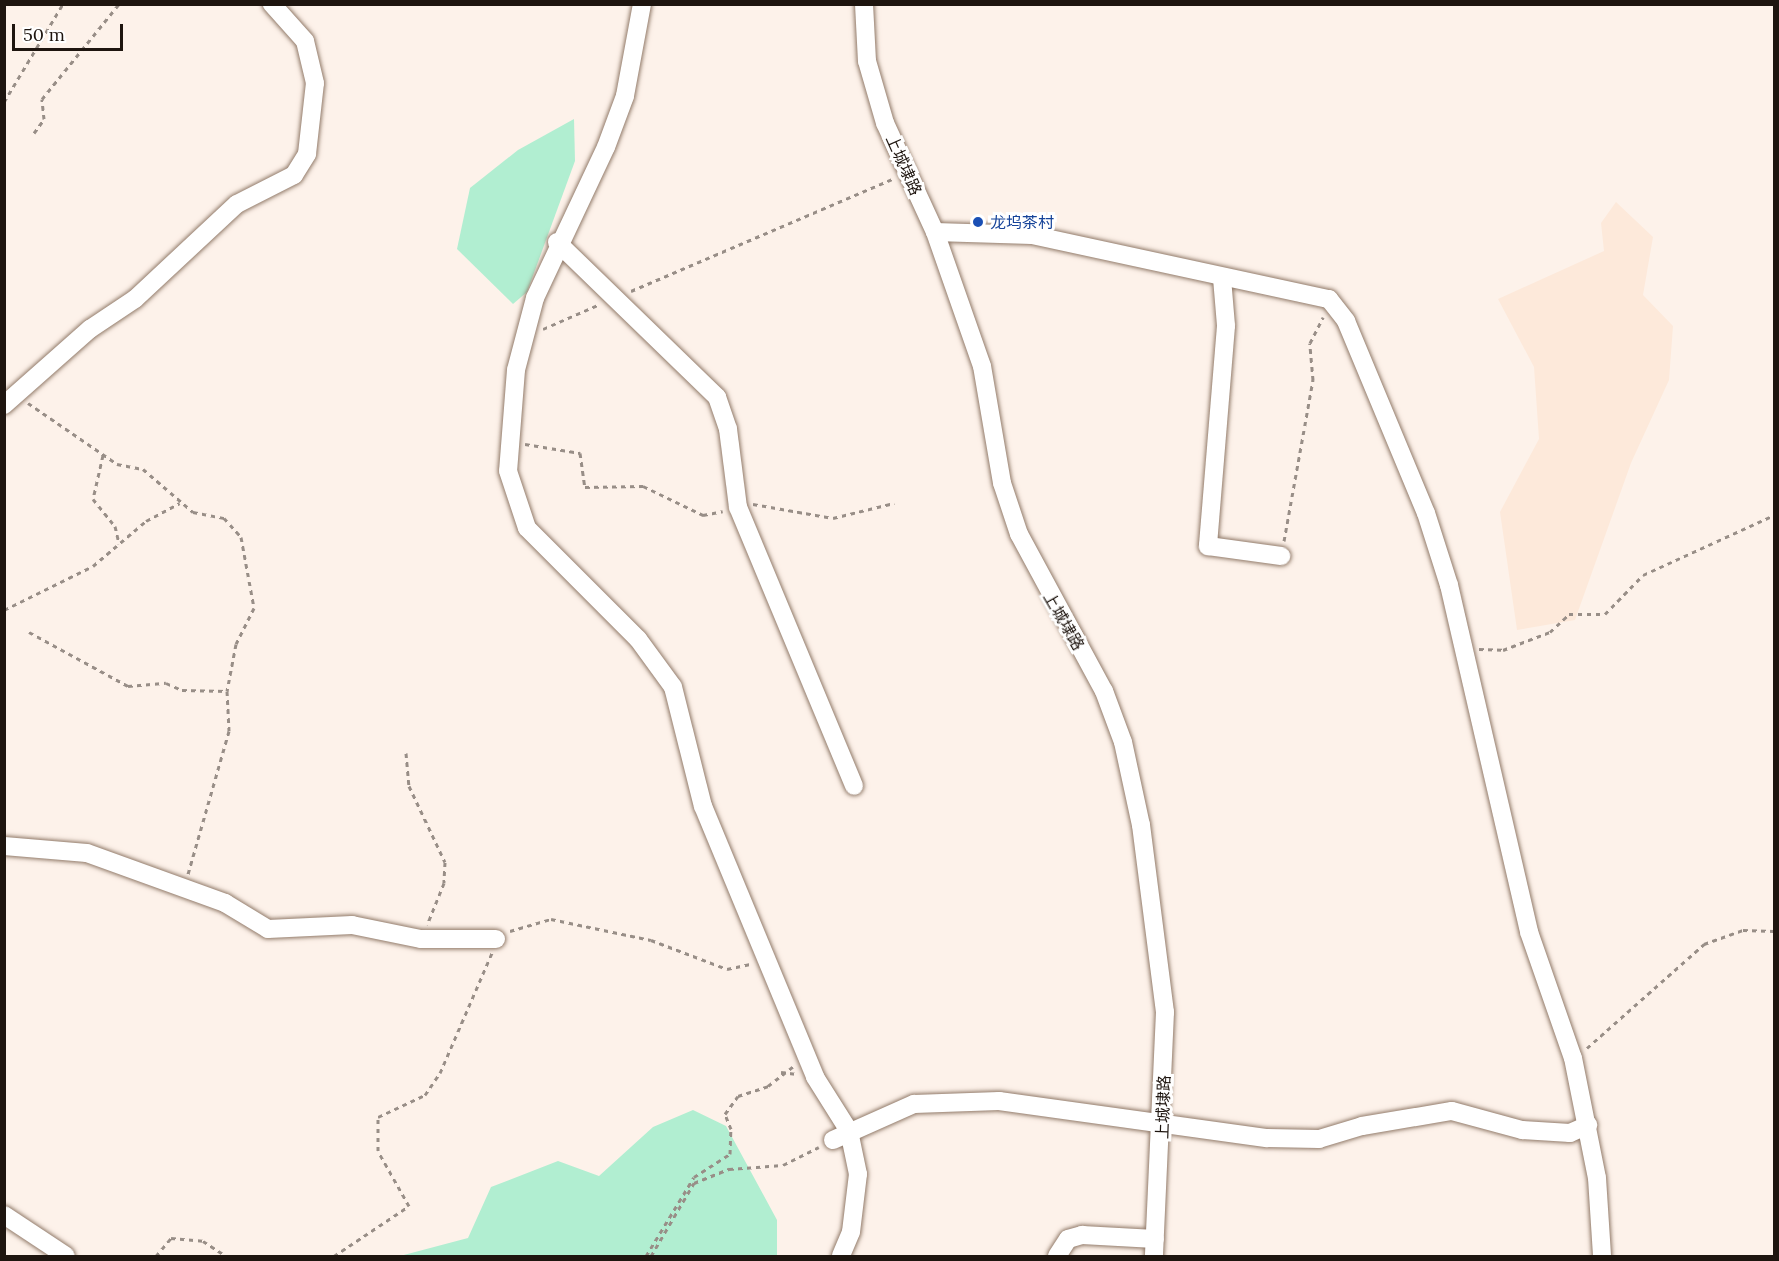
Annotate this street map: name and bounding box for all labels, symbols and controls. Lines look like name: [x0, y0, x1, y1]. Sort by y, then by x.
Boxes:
scale bar: [15, 12, 126, 50]
text: 50 m: [23, 23, 65, 46]
street label: 上城埭路: [882, 132, 926, 198]
place label: 龙坞茶村: [990, 212, 1054, 232]
marker: 龙坞茶村: [971, 215, 985, 229]
street label: 上城埭路: [1040, 588, 1088, 654]
street label: 上城埭路: [1152, 1075, 1174, 1139]

